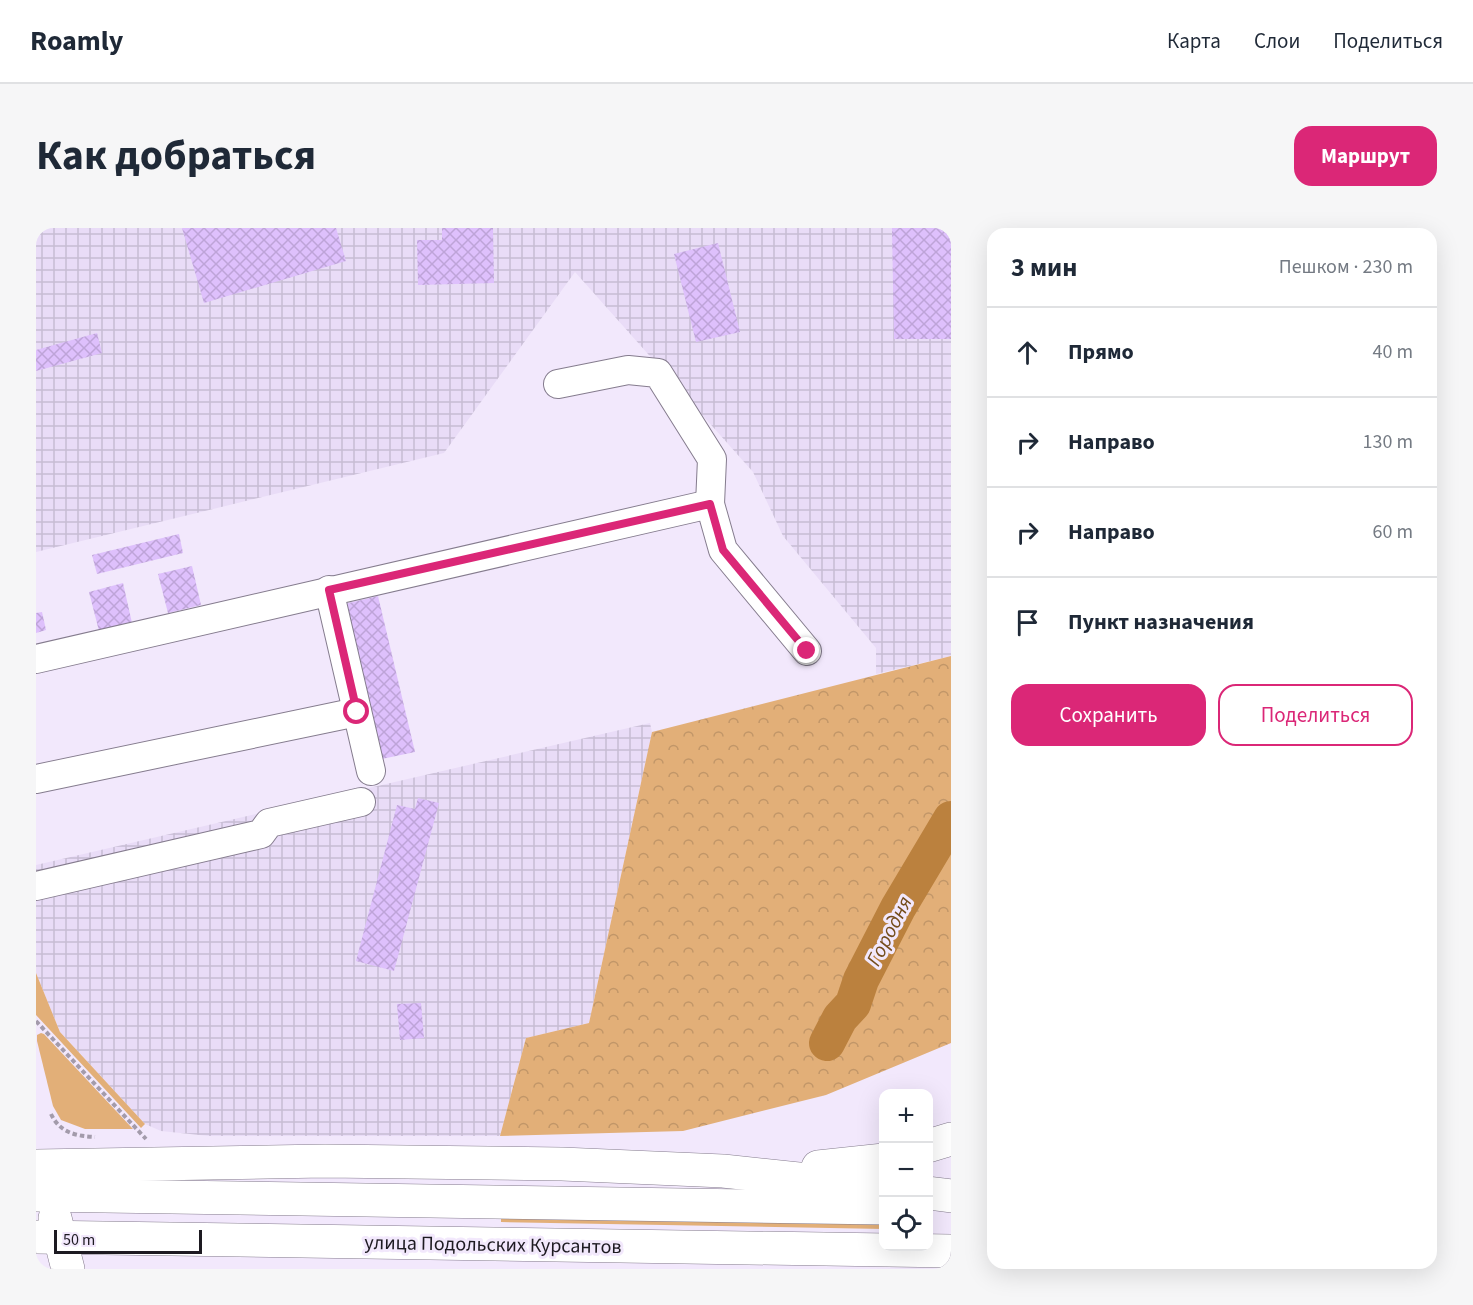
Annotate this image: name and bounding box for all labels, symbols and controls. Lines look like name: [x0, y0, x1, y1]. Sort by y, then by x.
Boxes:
text: Roamly: [30, 21, 123, 61]
text: Карта: [1167, 26, 1221, 56]
text: Слои: [1254, 26, 1300, 56]
text: Поделиться: [1333, 26, 1443, 56]
text: Как добраться: [36, 126, 316, 186]
button: Маршрут: [1294, 126, 1437, 186]
text: 3 мин: [1011, 249, 1077, 286]
text: Пешком · 230 m: [1279, 253, 1413, 281]
icon: ahead: [1011, 336, 1044, 369]
text: Прямо: [1068, 336, 1134, 368]
text: 40 m: [1373, 338, 1413, 366]
icon: right: [1011, 426, 1044, 459]
text: Направо: [1068, 426, 1155, 458]
text: 130 m: [1363, 428, 1413, 456]
icon: right: [1011, 516, 1044, 549]
text: Направо: [1068, 516, 1155, 548]
text: 60 m: [1373, 518, 1413, 546]
icon: arrive: [1011, 606, 1044, 639]
text: Пункт назначения: [1068, 606, 1254, 638]
route end: [793, 637, 819, 663]
button: Сохранить: [1011, 684, 1206, 746]
button: Поделиться: [1218, 684, 1413, 746]
route start: [343, 698, 369, 724]
water label: Городня: [859, 891, 919, 971]
map controls: [879, 1089, 933, 1251]
button: +: [879, 1089, 933, 1143]
button: −: [879, 1143, 933, 1197]
button: locate: [879, 1197, 933, 1251]
scale bar: [54, 1227, 202, 1254]
text: 50 m: [63, 1229, 95, 1251]
street label: улица Подольских Курсантов: [364, 1229, 622, 1261]

